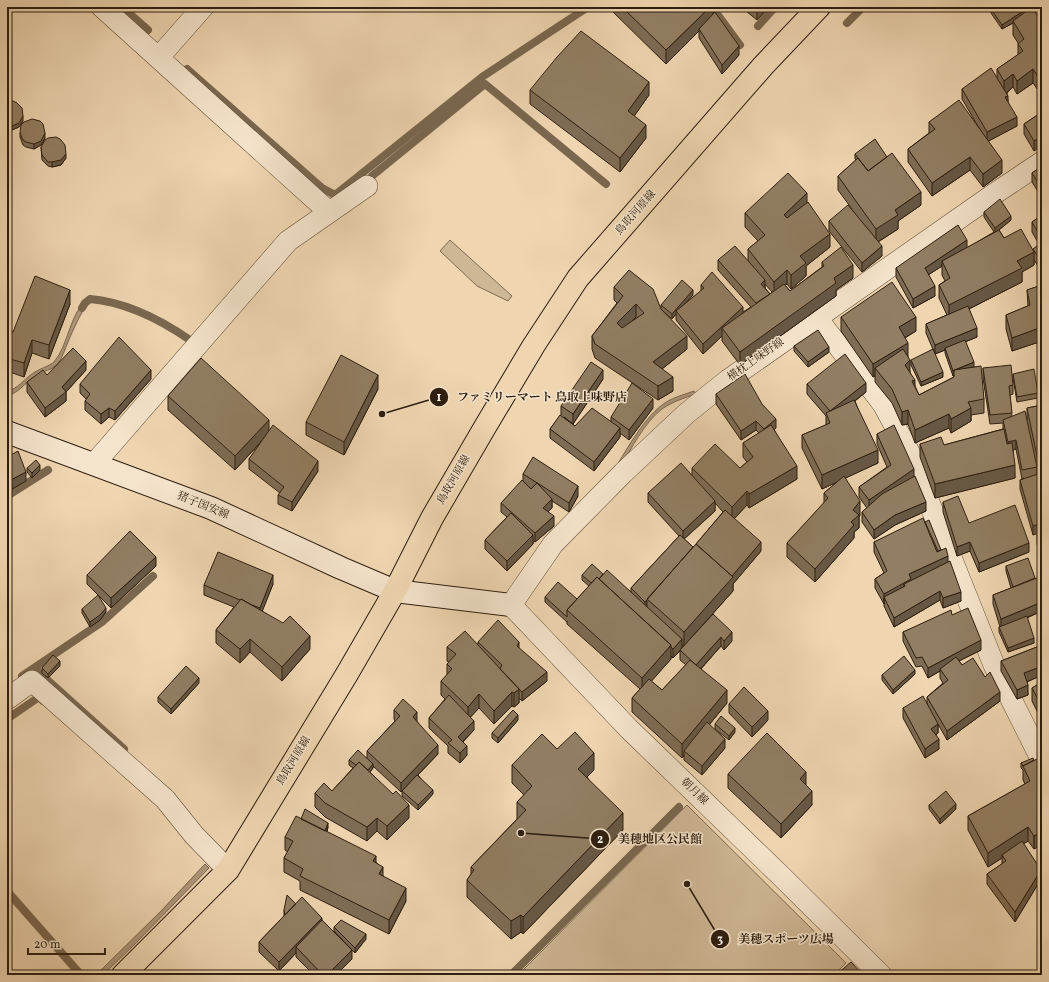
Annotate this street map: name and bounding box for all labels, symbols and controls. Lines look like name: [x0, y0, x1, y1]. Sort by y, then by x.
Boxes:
street label: 鳥取河原線: [612, 187, 660, 239]
street label: 横枕上味野線: [725, 335, 787, 385]
callout: ファミリーマート 鳥取上味野店: [429, 385, 635, 409]
text: 1: [437, 390, 442, 406]
text: ファミリーマート 鳥取上味野店: [457, 390, 627, 406]
street label: 鳥取河原線: [434, 452, 474, 508]
street label: 猪子国安線: [175, 489, 231, 523]
street label: 鳥取河原線: [273, 734, 315, 788]
street label: 朝月線: [677, 775, 711, 809]
callout: 美穂地区公民館: [590, 827, 710, 851]
text: 2: [597, 832, 603, 848]
text: 美穂地区公民館: [618, 832, 702, 848]
callout: 美穂スポーツ広場: [710, 927, 842, 951]
scale bar: [28, 930, 105, 956]
text: 3: [717, 932, 723, 948]
text: 美穂スポーツ広場: [738, 932, 834, 948]
text: 20 m: [34, 937, 61, 953]

